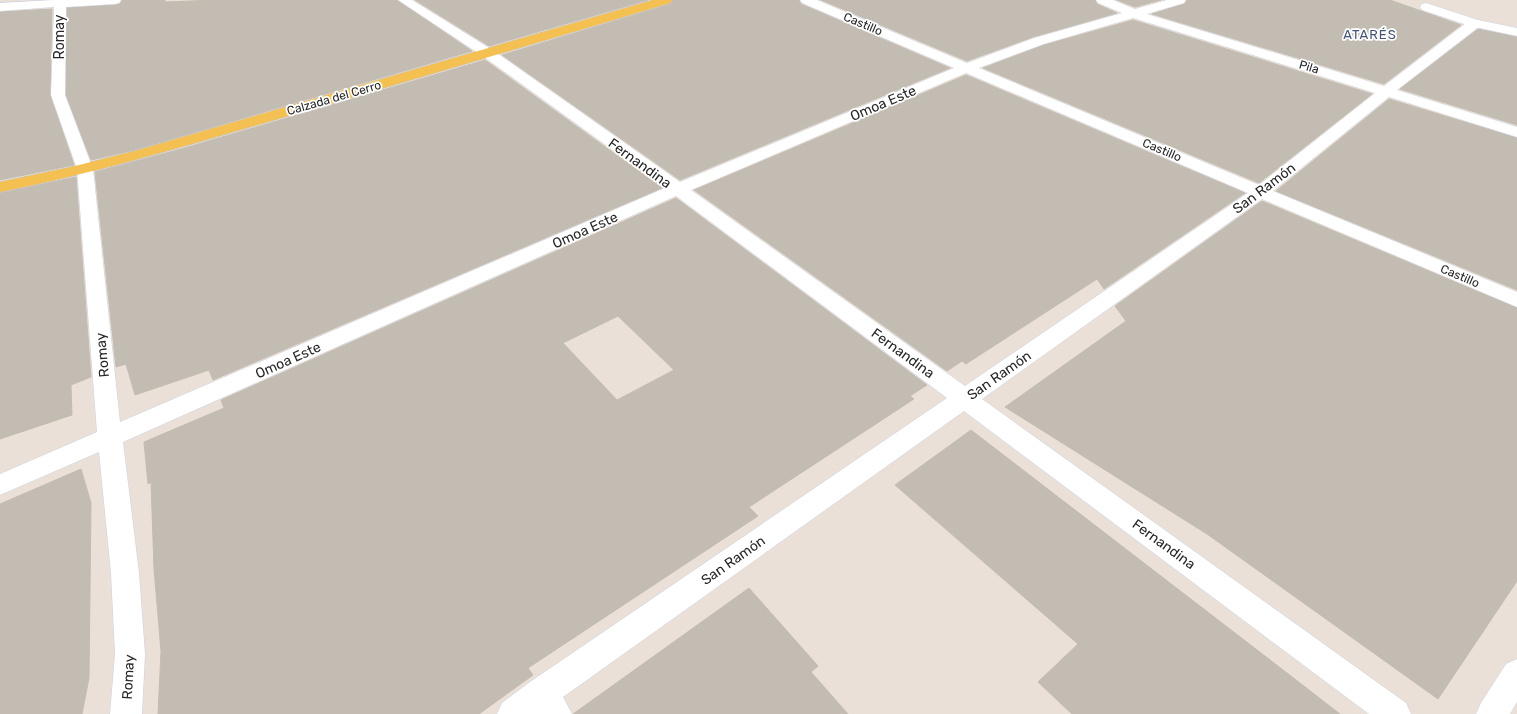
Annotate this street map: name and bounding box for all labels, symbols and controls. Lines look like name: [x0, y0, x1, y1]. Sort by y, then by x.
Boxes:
street label: Castillo: [841, 10, 885, 39]
street label: Romay: [51, 14, 68, 59]
district label: ATARÉS: [1343, 27, 1397, 42]
street label: Pila: [1297, 57, 1321, 77]
street label: Calzada del Cerro: [285, 78, 383, 118]
street label: Omoa Este: [848, 82, 919, 125]
street label: Fernandina: [605, 135, 675, 192]
street label: Castillo: [1140, 136, 1184, 165]
street label: San Ramón: [1230, 159, 1299, 218]
street label: Omoa Este: [550, 208, 621, 252]
street label: Castillo: [1438, 262, 1482, 291]
street label: Fernandina: [868, 325, 938, 382]
street label: Romay: [92, 332, 113, 378]
street label: Omoa Este: [253, 338, 324, 382]
street label: San Ramón: [964, 347, 1035, 404]
street label: Fernandina: [1129, 516, 1199, 573]
street label: San Ramón: [698, 532, 769, 589]
street label: Romay: [119, 654, 138, 700]

